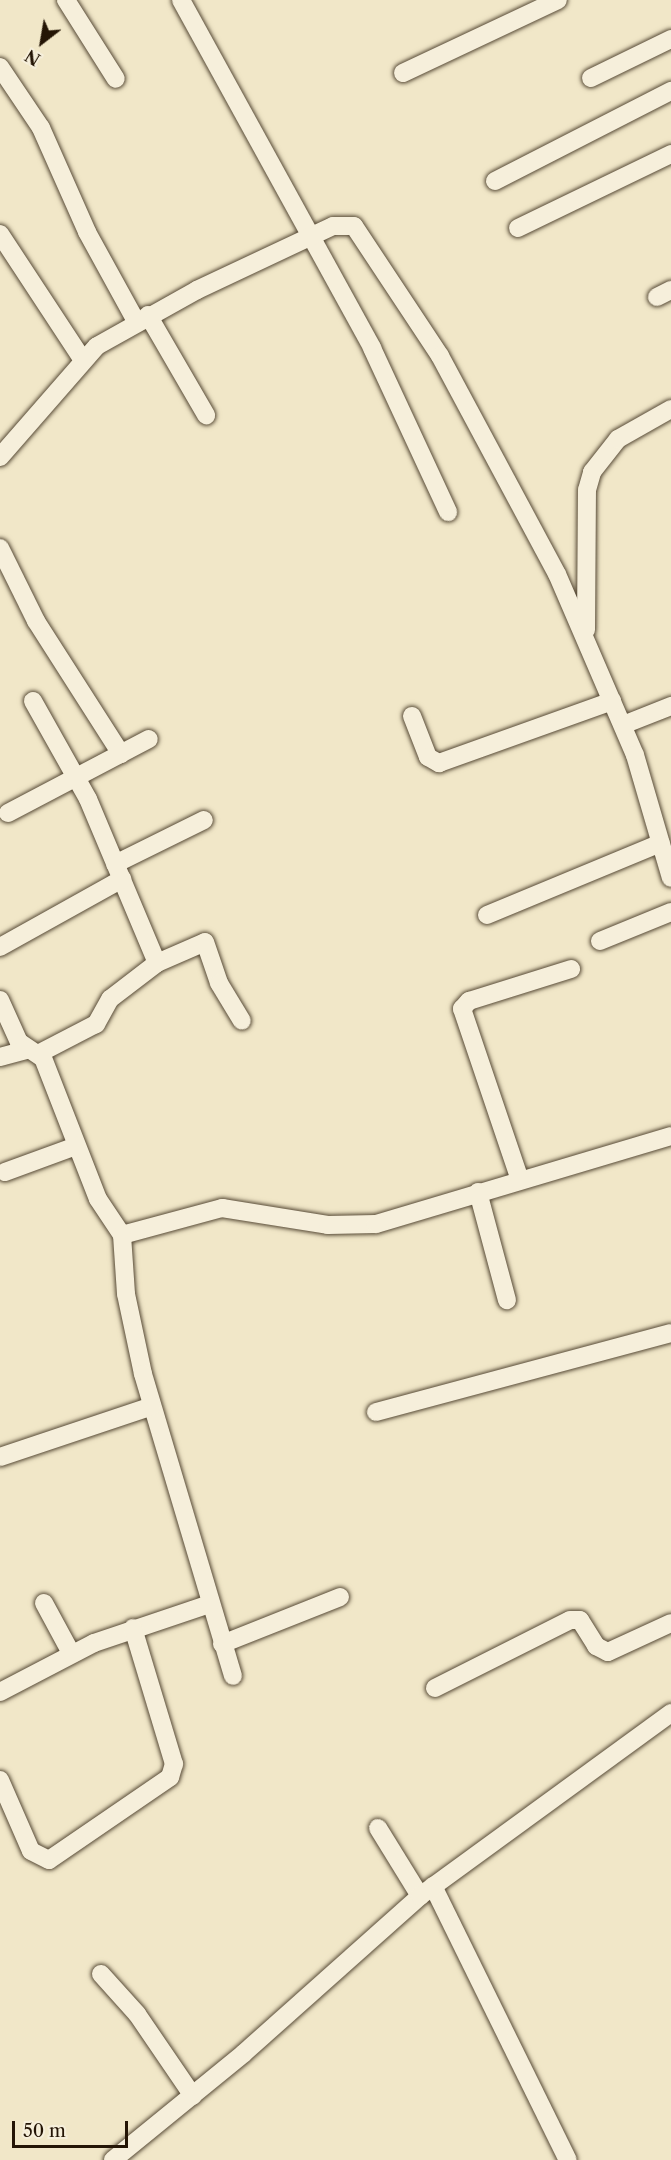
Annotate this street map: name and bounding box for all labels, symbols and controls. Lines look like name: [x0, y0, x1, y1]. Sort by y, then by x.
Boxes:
north arrow: [12, 12, 72, 72]
text: N: [22, 45, 44, 70]
scale bar: [15, 2109, 130, 2147]
text: 50 m: [23, 2120, 66, 2142]

